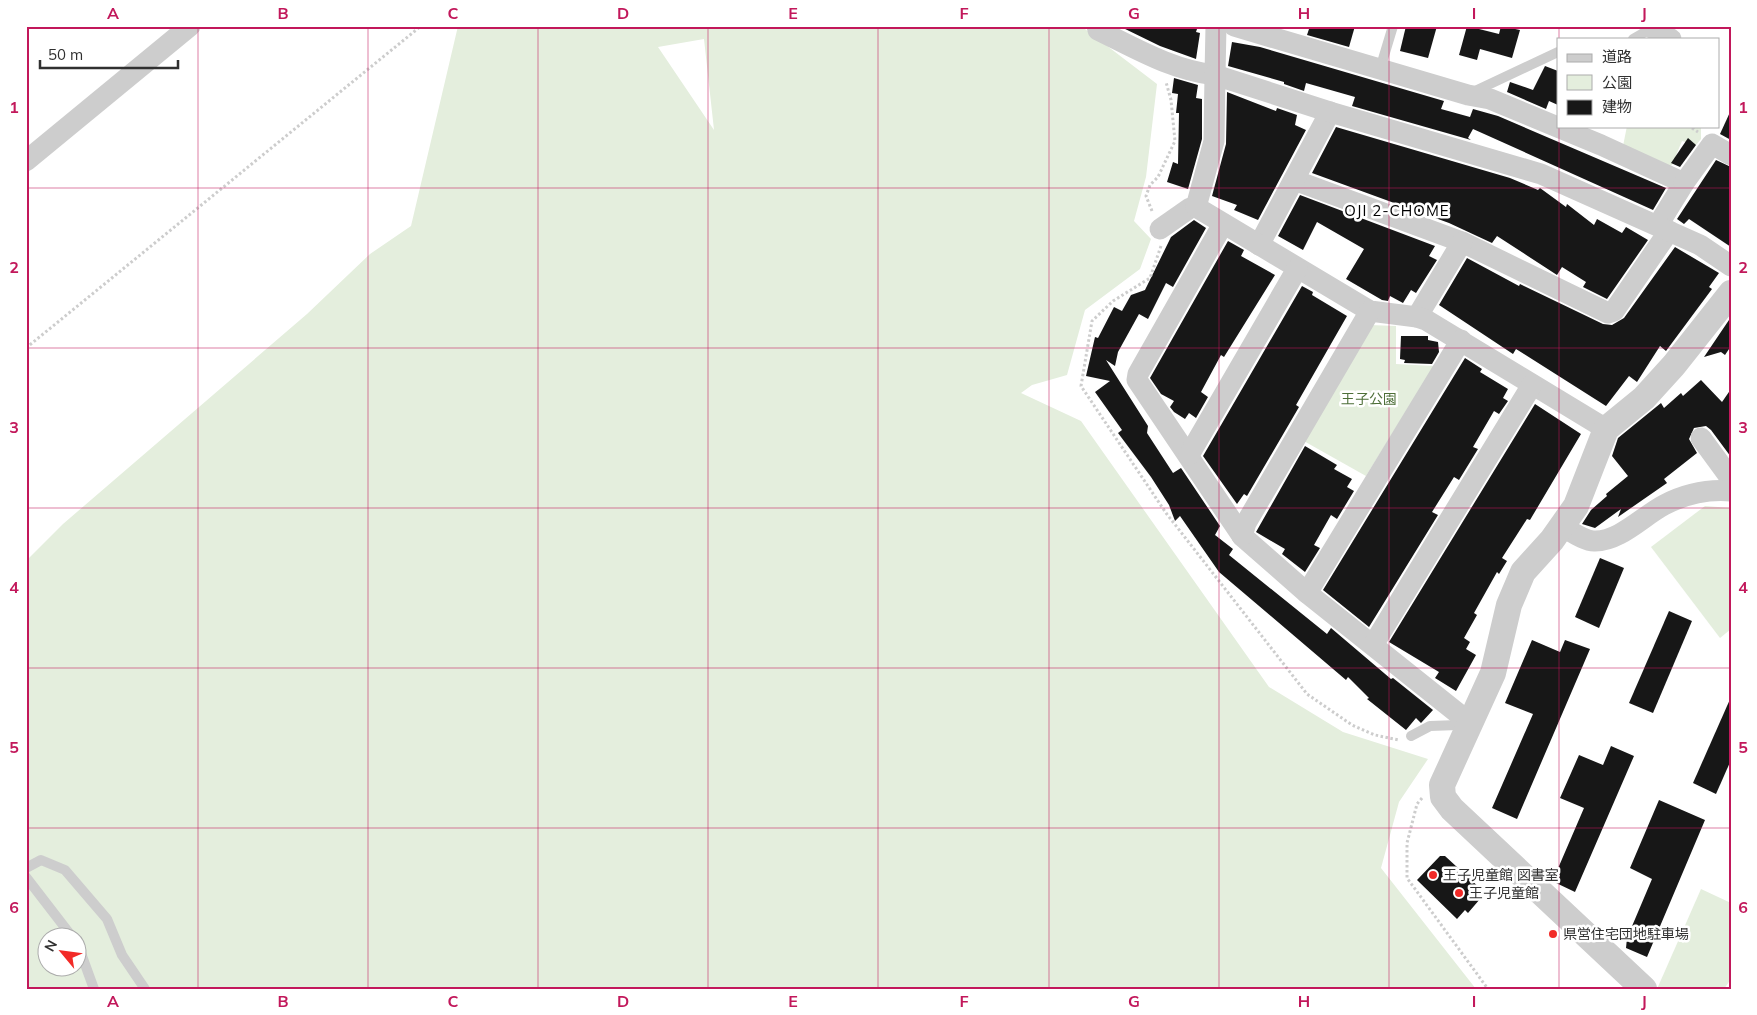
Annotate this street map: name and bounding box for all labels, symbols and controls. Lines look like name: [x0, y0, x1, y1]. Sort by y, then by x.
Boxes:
text: A: [107, 3, 119, 23]
text: B: [277, 3, 289, 23]
text: C: [448, 3, 459, 23]
text: D: [617, 3, 629, 23]
text: E: [788, 3, 798, 23]
text: F: [959, 3, 969, 23]
text: G: [1128, 3, 1140, 23]
text: H: [1298, 3, 1310, 23]
text: I: [1472, 3, 1476, 23]
text: J: [1641, 3, 1647, 23]
scale bar: [40, 38, 178, 70]
legend: [1557, 38, 1720, 128]
text: 50 m: [48, 45, 83, 64]
text: 道路: [1602, 47, 1632, 66]
text: 公園: [1602, 73, 1632, 92]
text: 1: [9, 97, 19, 117]
text: 建物: [1602, 97, 1632, 116]
text: 1: [1738, 97, 1748, 117]
district label: OJI 2-CHOME: [1344, 201, 1450, 220]
text: 2: [9, 257, 19, 277]
text: 2: [1738, 257, 1748, 277]
park label: 王子公園: [1341, 390, 1397, 408]
text: 3: [9, 417, 19, 437]
text: 3: [1738, 417, 1748, 437]
text: 4: [9, 577, 19, 597]
text: 4: [1738, 577, 1748, 597]
text: 5: [9, 737, 19, 757]
text: 5: [1738, 737, 1748, 757]
place label: 王子児童館 図書室: [1443, 866, 1559, 884]
marker: 王子児童館 図書室: [1427, 869, 1439, 881]
place label: 王子児童館: [1469, 884, 1539, 902]
marker: 王子児童館: [1453, 887, 1465, 899]
text: 6: [9, 897, 19, 917]
text: 6: [1738, 897, 1748, 917]
place label: 県営住宅団地駐車場: [1563, 925, 1689, 943]
north arrow: [38, 928, 88, 978]
marker: 県営住宅団地駐車場: [1547, 928, 1559, 940]
text: N: [40, 937, 61, 955]
text: A: [107, 991, 119, 1011]
text: B: [277, 991, 289, 1011]
text: C: [448, 991, 459, 1011]
text: D: [617, 991, 629, 1011]
text: E: [788, 991, 798, 1011]
text: F: [959, 991, 969, 1011]
text: G: [1128, 991, 1140, 1011]
text: H: [1298, 991, 1310, 1011]
text: I: [1472, 991, 1476, 1011]
text: J: [1641, 991, 1647, 1011]

